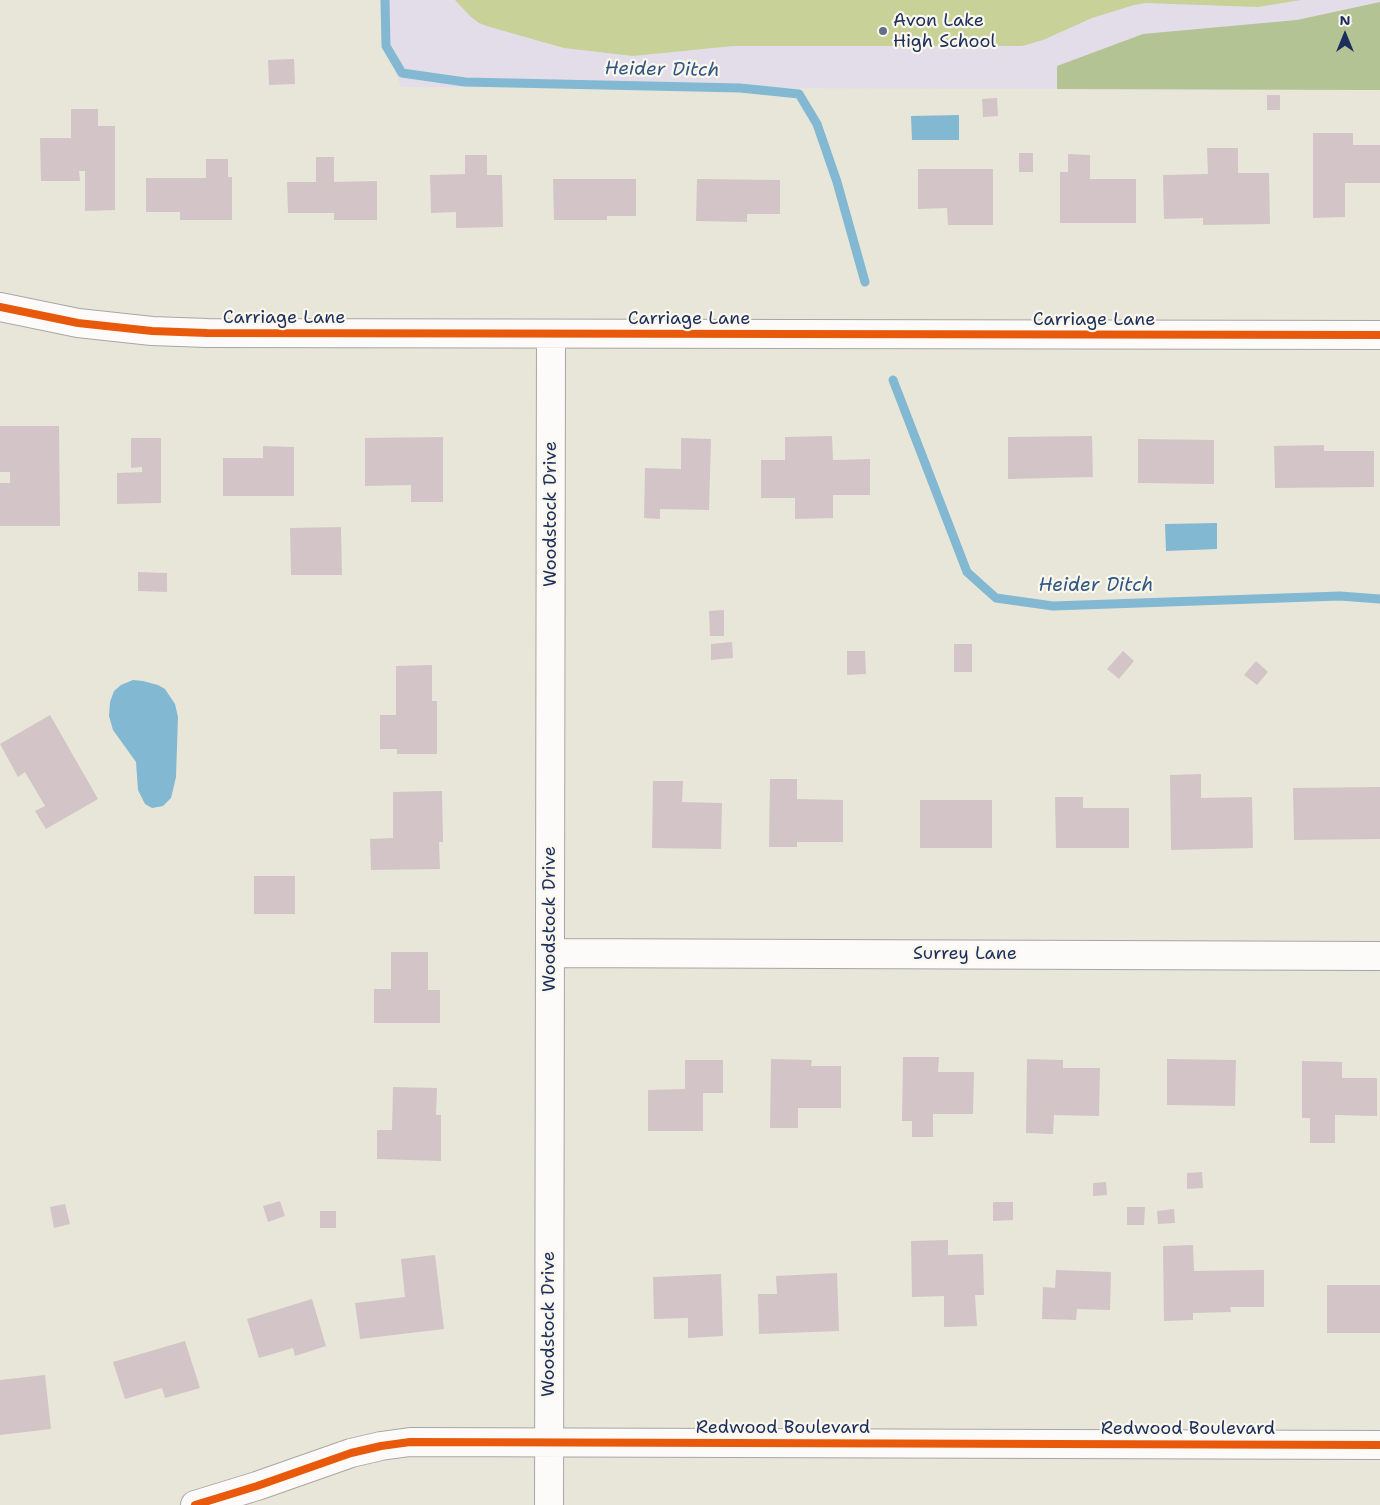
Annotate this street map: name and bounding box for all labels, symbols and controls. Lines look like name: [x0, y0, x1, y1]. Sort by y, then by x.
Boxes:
place label: Avon Lake High School: [893, 10, 996, 52]
north arrow: [1320, 10, 1370, 60]
text: N: [1339, 11, 1351, 29]
marker: Avon Lake High School: [877, 25, 889, 37]
water label: Heider Ditch: [604, 58, 720, 82]
street label: Carriage Lane: [223, 307, 345, 329]
street label: Carriage Lane: [628, 308, 750, 330]
street label: Carriage Lane: [1033, 309, 1155, 331]
street label: Woodstock Drive: [540, 441, 562, 587]
water label: Heider Ditch: [1039, 575, 1153, 597]
street label: Woodstock Drive: [539, 846, 561, 992]
street label: Surrey Lane: [913, 943, 1017, 965]
street label: Woodstock Drive: [538, 1251, 560, 1397]
street label: Redwood Boulevard: [696, 1417, 870, 1439]
street label: Redwood Boulevard: [1101, 1418, 1275, 1440]

